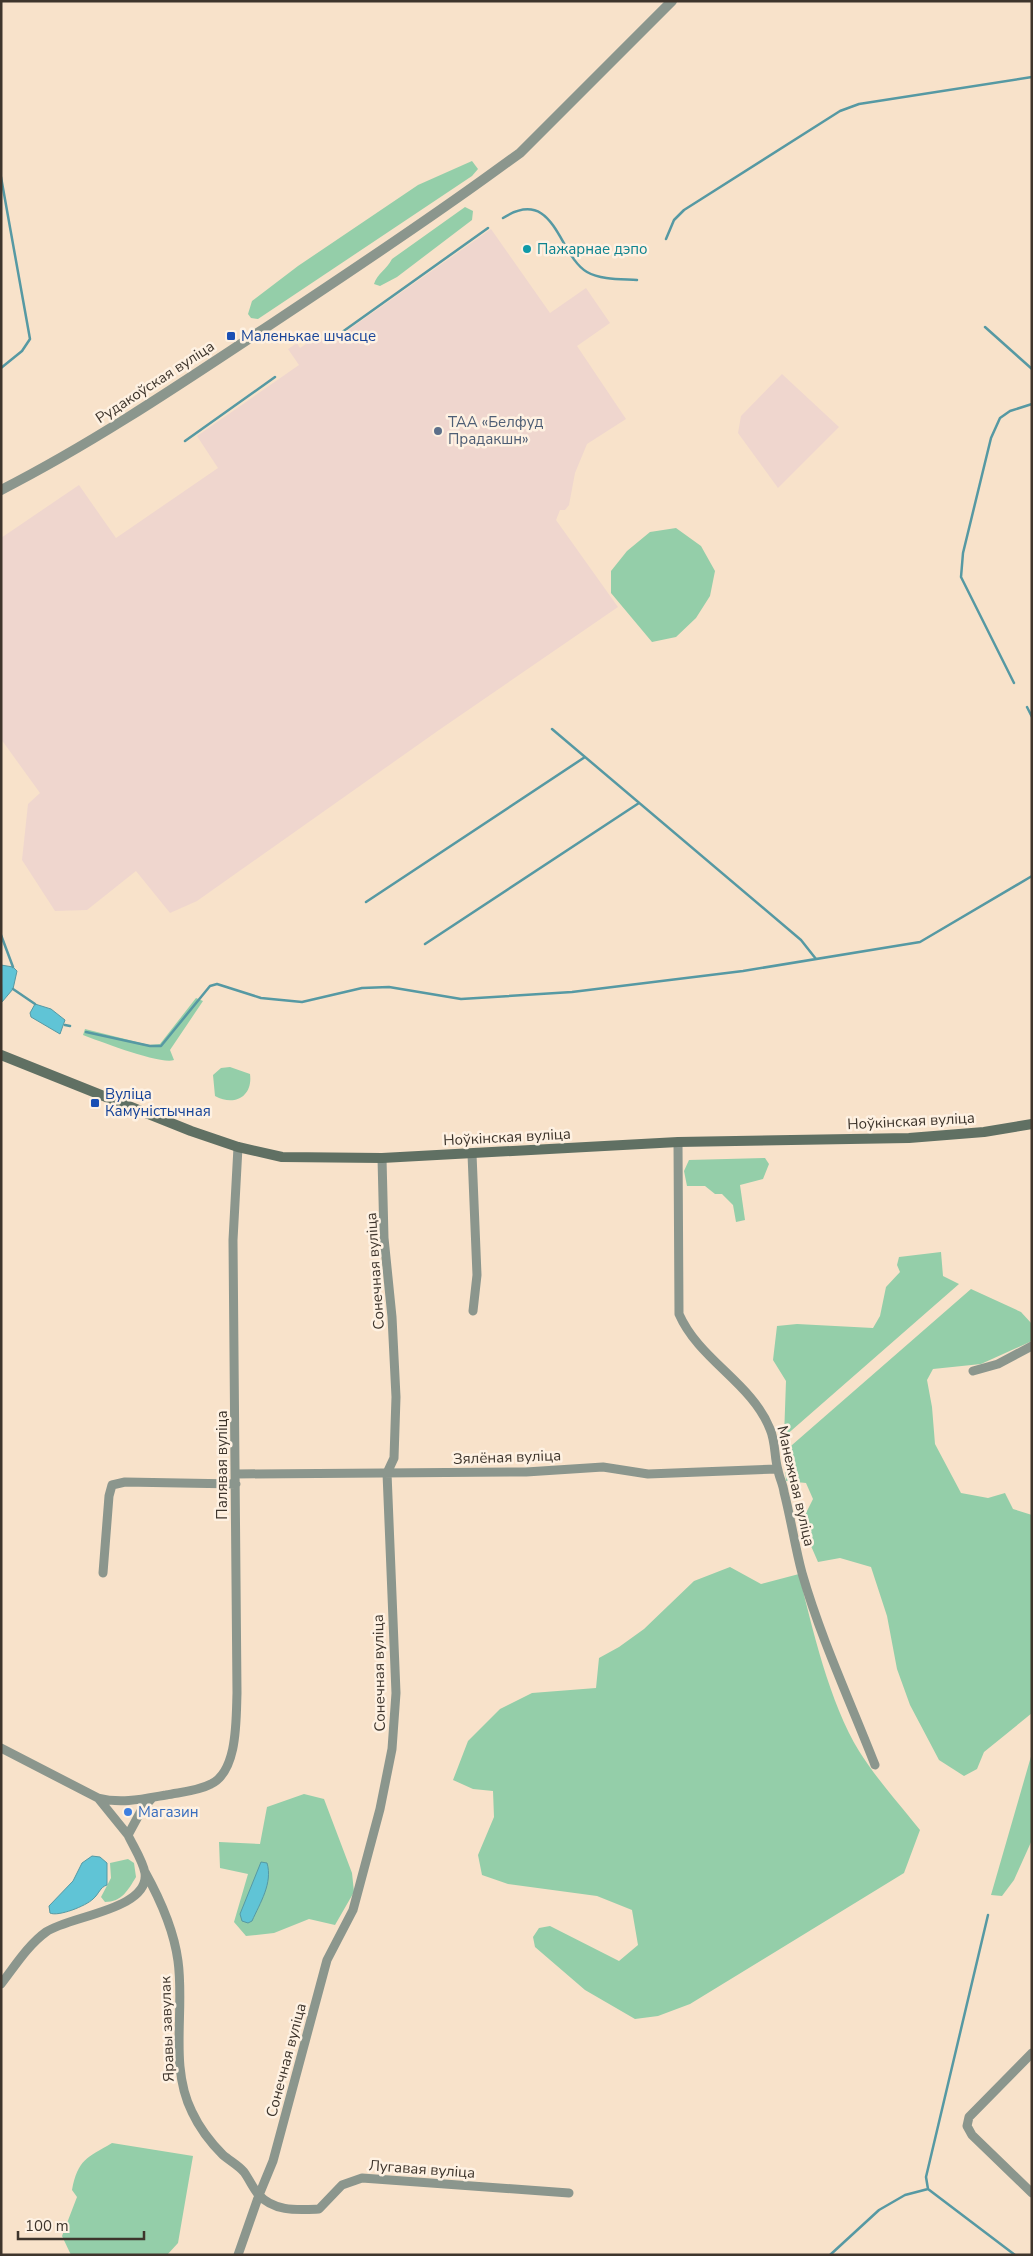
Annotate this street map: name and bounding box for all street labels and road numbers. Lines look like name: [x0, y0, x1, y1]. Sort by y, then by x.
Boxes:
street label: Рудакоўская вуліца: [92, 336, 218, 428]
street label: Ноўкінская вуліца: [847, 1108, 975, 1134]
street label: Ноўкінская вуліца: [443, 1124, 571, 1150]
street label: Сонечная вуліца: [361, 1212, 389, 1330]
street label: Палявая вуліца: [212, 1410, 232, 1520]
street label: Манежная вуліца: [772, 1424, 820, 1548]
street label: Зялёная вуліца: [453, 1445, 561, 1469]
street label: Сонечная вуліца: [368, 1614, 390, 1732]
street label: Яравы завулак: [155, 1976, 179, 2082]
street label: Сонечная вуліца: [261, 2001, 311, 2119]
street label: Лугавая вуліца: [368, 2155, 476, 2183]

